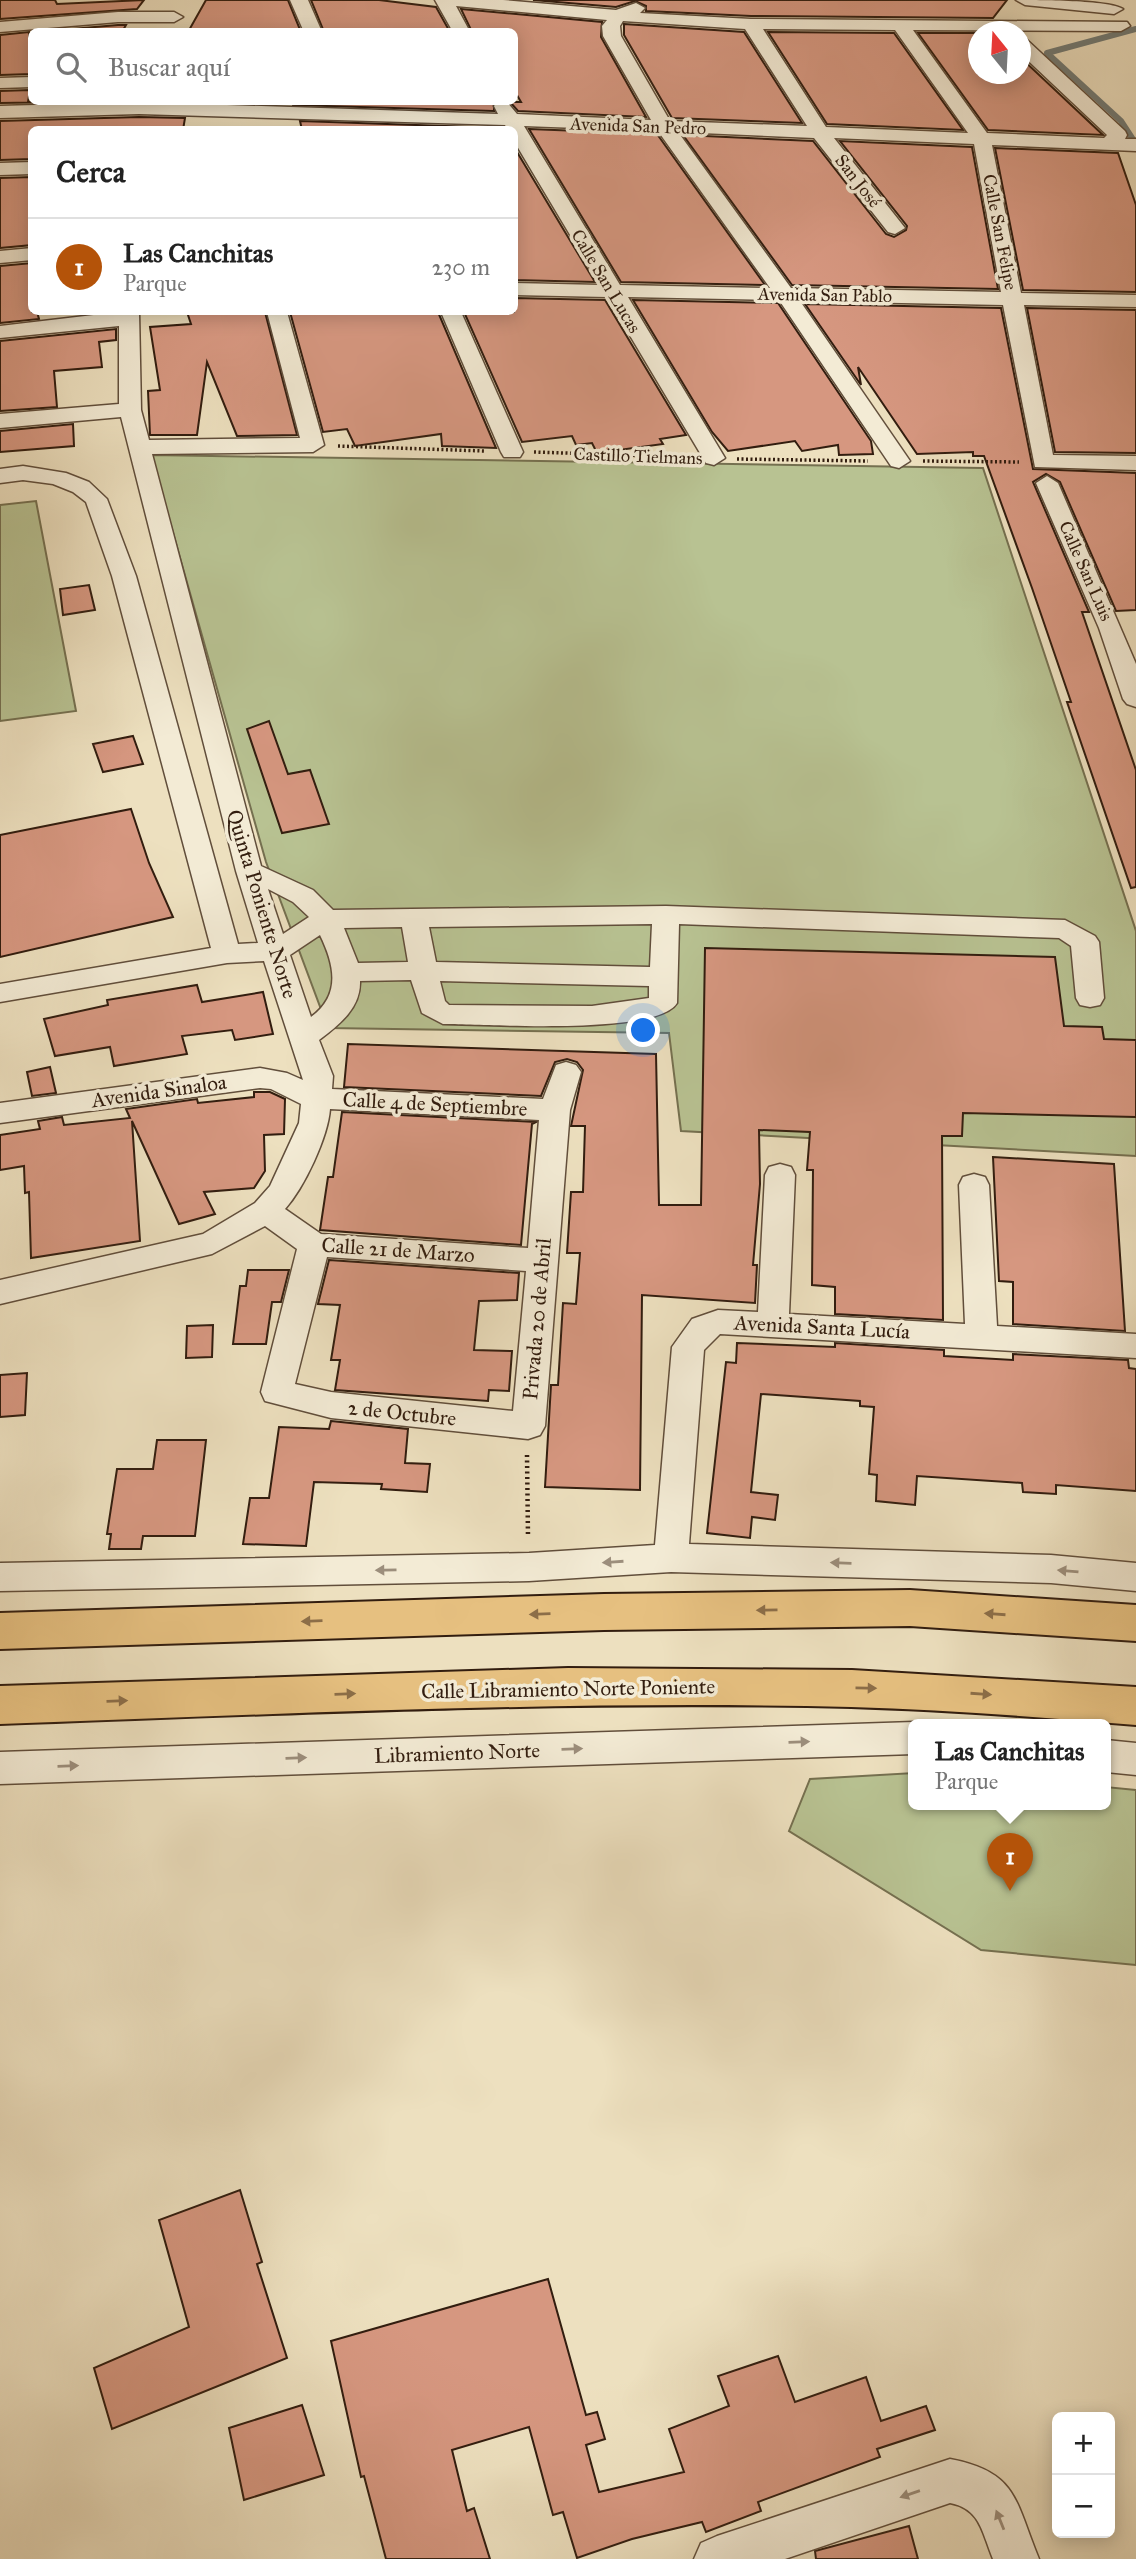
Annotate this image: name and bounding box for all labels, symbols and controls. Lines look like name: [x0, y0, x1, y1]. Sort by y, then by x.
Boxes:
north arrow: [968, 21, 1031, 84]
search box: [28, 28, 518, 105]
icon: search: [52, 48, 90, 86]
text: Buscar aquí: [108, 51, 230, 83]
street label: Avenida San Pedro: [569, 113, 706, 139]
street label: San José: [830, 150, 886, 213]
text: Cerca: [56, 154, 125, 190]
street label: Calle San Felipe: [978, 172, 1022, 292]
street label: Calle San Lucas: [566, 225, 646, 337]
text: Las Canchitas: [123, 237, 273, 269]
text: 1: [74, 253, 84, 281]
text: 230 m: [432, 253, 490, 281]
text: Parque: [123, 269, 187, 297]
street label: Avenida San Pablo: [757, 283, 892, 307]
street label: Castillo Tielmans: [573, 443, 703, 469]
street label: Calle San Luis: [1054, 518, 1118, 624]
street label: Quinta Poniente Norte: [221, 806, 303, 1002]
your location: [626, 1013, 660, 1047]
street label: Avenida Sinaloa: [89, 1069, 228, 1113]
street label: Calle 4 de Septiembre: [342, 1086, 528, 1122]
street label: Calle 21 de Marzo: [320, 1232, 476, 1268]
street label: Privada 20 de Abril: [517, 1237, 557, 1401]
street label: Avenida Santa Lucía: [732, 1309, 911, 1345]
street label: 2 de Octubre: [347, 1394, 458, 1432]
one-way arrow: [602, 1556, 624, 1567]
one-way arrow: [829, 1557, 851, 1568]
one-way arrow: [375, 1564, 397, 1576]
one-way arrow: [1057, 1565, 1079, 1576]
one-way arrow: [756, 1604, 778, 1616]
one-way arrow: [529, 1608, 551, 1620]
one-way arrow: [983, 1608, 1005, 1619]
one-way arrow: [301, 1615, 323, 1627]
street label: Calle Libramiento Norte Poniente: [421, 1673, 715, 1705]
one-way arrow: [855, 1683, 877, 1694]
one-way arrow: [334, 1688, 356, 1700]
one-way arrow: [970, 1689, 992, 1700]
one-way arrow: [106, 1696, 128, 1707]
popup: [908, 1719, 1111, 1810]
text: Las Canchitas: [934, 1735, 1085, 1767]
one-way arrow: [789, 1736, 811, 1747]
street label: Libramiento Norte: [373, 1737, 541, 1769]
one-way arrow: [561, 1744, 583, 1755]
one-way arrow: [285, 1753, 307, 1764]
one-way arrow: [57, 1760, 79, 1771]
text: Parque: [934, 1767, 998, 1795]
pin: 1: [987, 1833, 1033, 1891]
map controls: [1052, 2412, 1115, 2538]
button: +: [1052, 2412, 1115, 2475]
button: −: [1052, 2475, 1115, 2538]
one-way arrow: [900, 2489, 921, 2500]
one-way arrow: [994, 2509, 1005, 2530]

